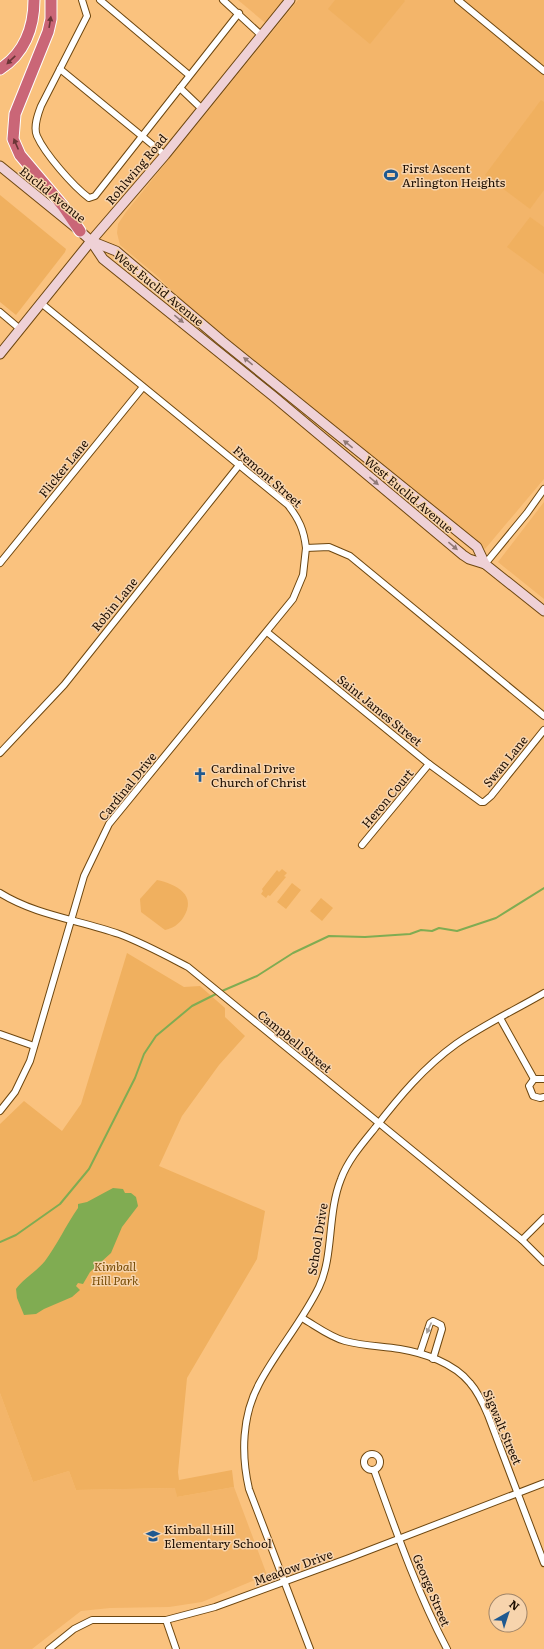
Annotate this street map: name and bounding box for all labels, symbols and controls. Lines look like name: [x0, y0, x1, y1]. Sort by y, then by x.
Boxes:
one-way arrow: [47, 16, 53, 28]
one-way arrow: [6, 56, 16, 65]
street label: Rohlwing Road: [101, 129, 171, 208]
one-way arrow: [12, 138, 18, 150]
place label: First Ascent Arlington Heights: [402, 159, 506, 191]
street label: Euclid Avenue: [16, 162, 90, 226]
sports icon: First Ascent Arlington Heights: [383, 167, 399, 183]
street label: West Euclid Avenue: [110, 246, 208, 330]
one-way arrow: [173, 315, 184, 323]
one-way arrow: [242, 357, 253, 365]
street label: Flicker Lane: [34, 435, 92, 501]
one-way arrow: [343, 439, 353, 448]
street label: Fremont Street: [229, 441, 307, 511]
street label: West Euclid Avenue: [360, 451, 458, 537]
one-way arrow: [369, 476, 380, 485]
one-way arrow: [447, 542, 458, 550]
street label: Robin Lane: [87, 573, 141, 635]
street label: Saint James Street: [334, 670, 426, 750]
street label: Swan Lane: [478, 731, 532, 791]
street label: Cardinal Drive: [94, 748, 160, 824]
place label: Cardinal Drive Church of Christ: [211, 759, 306, 791]
street label: Heron Court: [357, 764, 417, 832]
church icon: Cardinal Drive Church of Christ: [192, 767, 208, 783]
street label: Campbell Street: [254, 1005, 336, 1077]
street label: School Drive: [302, 1202, 332, 1276]
park label: Kimball Hill Park: [91, 1257, 139, 1289]
one-way arrow: [425, 1323, 431, 1335]
street label: Sigwalt Street: [479, 1387, 527, 1467]
place label: Kimball Hill Elementary School: [164, 1520, 272, 1552]
school or university icon: Kimball Hill Elementary School: [145, 1528, 161, 1544]
street label: Meadow Drive: [251, 1544, 335, 1590]
street label: George Street: [409, 1551, 455, 1629]
north arrow: [488, 1593, 528, 1633]
text: N: [506, 1595, 524, 1614]

